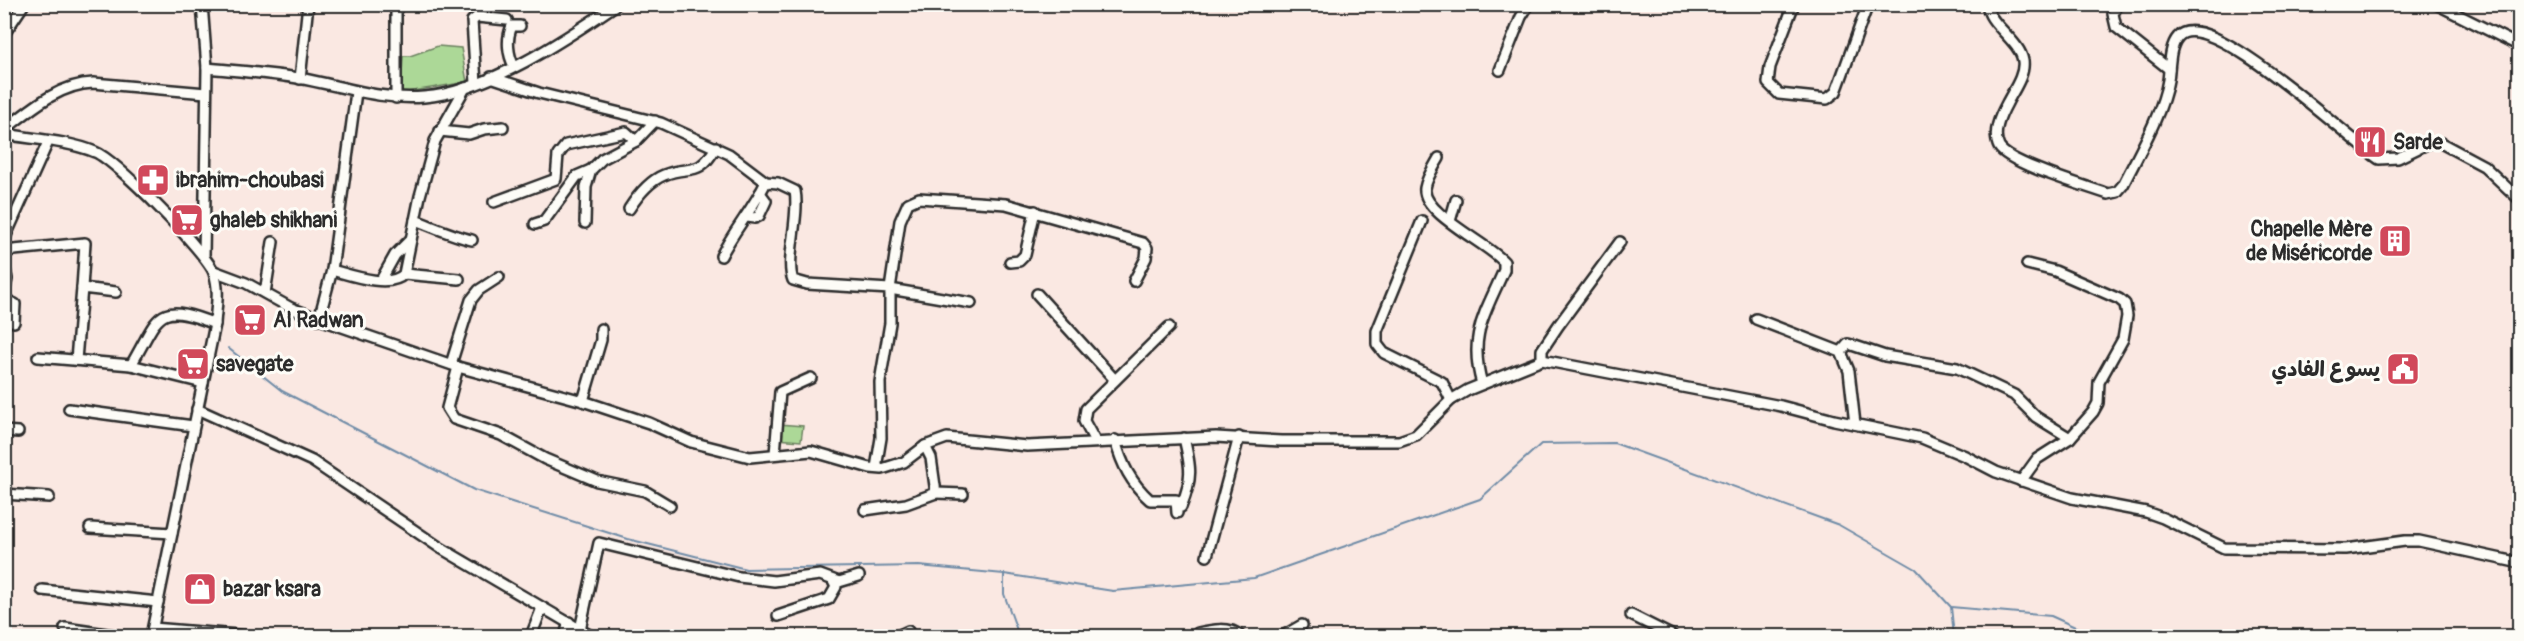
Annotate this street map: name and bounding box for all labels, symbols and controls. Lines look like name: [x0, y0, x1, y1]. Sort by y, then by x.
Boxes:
restaurant icon: Sarde: [2352, 124, 2388, 160]
place label: Sarde: [2393, 129, 2444, 156]
pharmacy icon: ibrahim-choubasi: [135, 162, 171, 198]
place label: ibrahim-choubasi: [176, 167, 324, 194]
supermarket icon: ghaleb shikhani: [169, 202, 205, 238]
place label: ghaleb shikhani: [210, 207, 337, 234]
place label: Chapelle Mère de Miséricorde: [2246, 216, 2373, 267]
building icon: Chapelle Mère de Miséricorde: [2377, 223, 2413, 259]
supermarket icon: Al Radwan: [232, 302, 268, 338]
place label: Al Radwan: [273, 307, 364, 334]
supermarket icon: savegate: [175, 346, 211, 382]
place label: savegate: [216, 351, 294, 378]
public building icon: يسوع الفادي: [2385, 351, 2421, 387]
place label: يسوع الفادي: [2272, 356, 2380, 385]
shop icon: bazar ksara: [182, 571, 218, 607]
place label: bazar ksara: [223, 576, 321, 603]

